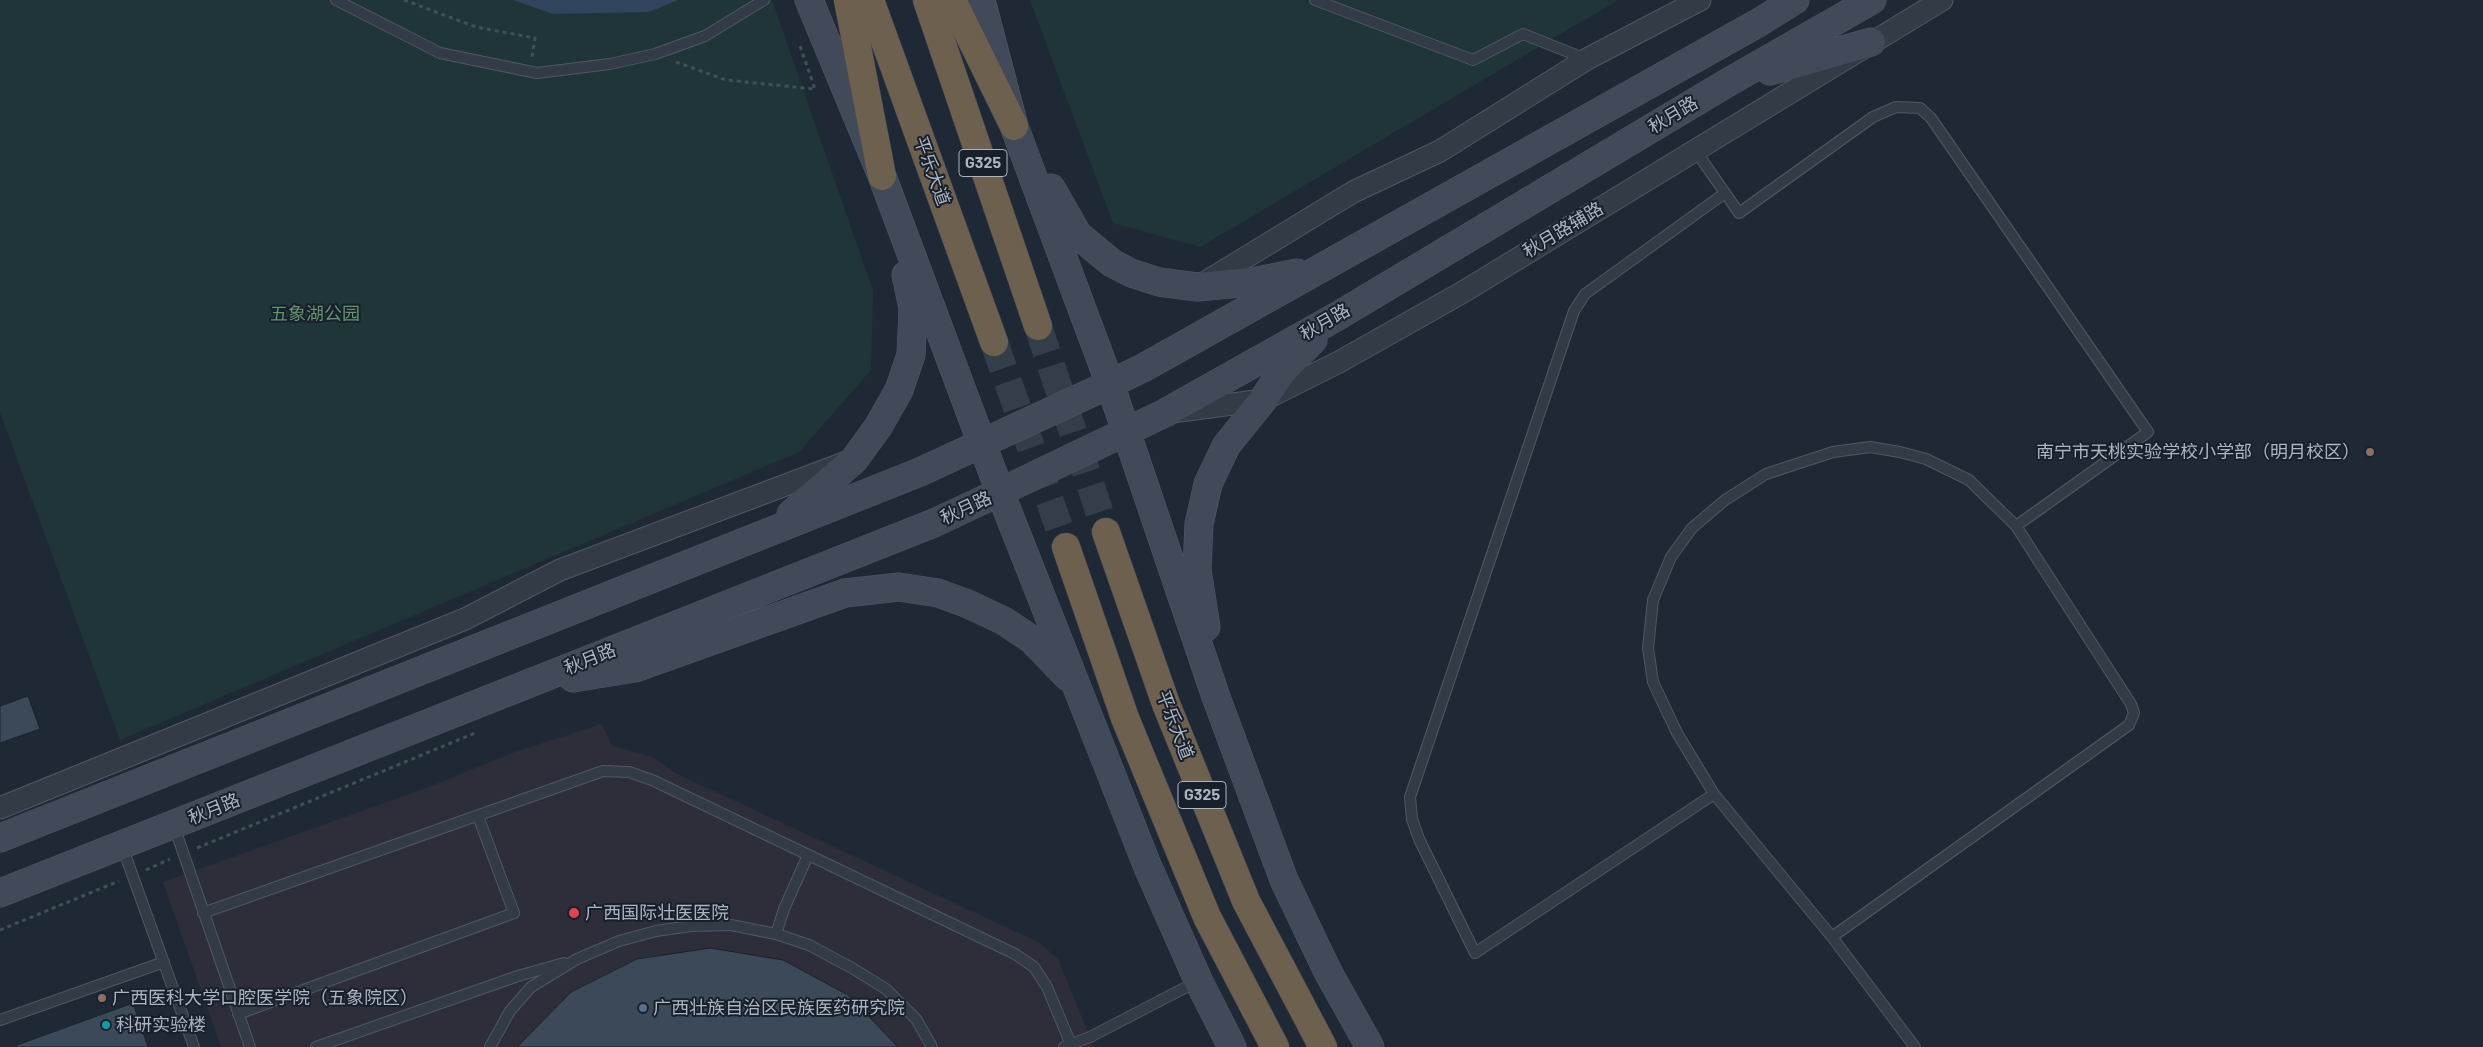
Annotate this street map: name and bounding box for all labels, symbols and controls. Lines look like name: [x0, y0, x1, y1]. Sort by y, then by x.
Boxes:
street label: 秋月路: [1644, 92, 1702, 138]
street label: 平乐大道: [910, 133, 954, 209]
road number: G325: [959, 150, 1007, 177]
street label: 秋月路辅路: [1519, 198, 1607, 262]
street label: 秋月路: [1296, 299, 1354, 345]
park label: 五象湖公园: [270, 303, 360, 325]
place label: 南宁市天桃实验学校小学部（明月校区）: [2036, 441, 2360, 463]
marker: 南宁市天桃实验学校小学部（明月校区）: [2364, 446, 2376, 458]
street label: 秋月路: [937, 487, 995, 529]
street label: 秋月路: [561, 639, 619, 679]
street label: 平乐大道: [1152, 688, 1198, 762]
road number: G325: [1178, 782, 1226, 808]
street label: 秋月路: [185, 789, 243, 829]
place label: 广西国际壮医医院: [585, 902, 729, 924]
marker: 广西国际壮医医院: [567, 906, 581, 920]
place label: 广西医科大学口腔医学院（五象院区）: [112, 987, 418, 1009]
marker: 广西医科大学口腔医学院（五象院区）: [96, 992, 108, 1004]
place label: 广西壮族自治区民族医药研究院: [653, 997, 905, 1019]
marker: 广西壮族自治区民族医药研究院: [637, 1002, 649, 1014]
place label: 科研实验楼: [116, 1014, 206, 1036]
marker: 科研实验楼: [100, 1019, 112, 1031]

